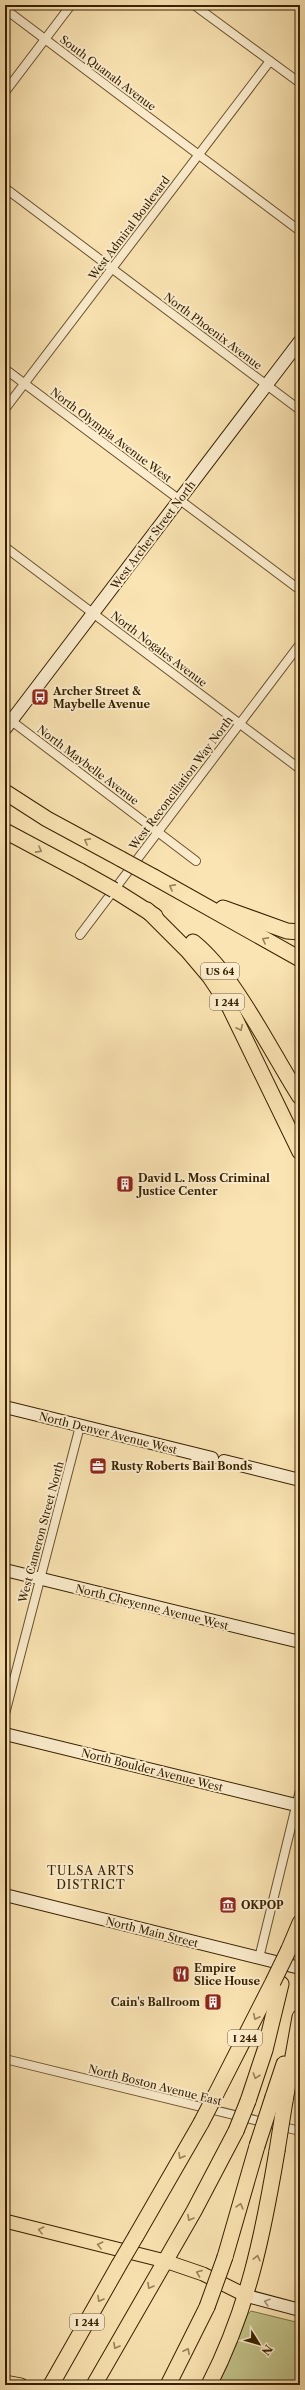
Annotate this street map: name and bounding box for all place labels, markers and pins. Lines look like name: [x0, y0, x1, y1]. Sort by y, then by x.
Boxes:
place label: Archer Street & Maybelle Avenue: [52, 684, 150, 711]
bus stop icon: Archer Street & Maybelle Avenue: [30, 687, 50, 707]
place label: David L. Moss Criminal Justice Center: [136, 1171, 270, 1198]
building icon: David L. Moss Criminal Justice Center: [115, 1174, 135, 1194]
office icon: Rusty Roberts Bail Bonds: [88, 1456, 108, 1476]
place label: Rusty Roberts Bail Bonds: [111, 1459, 252, 1473]
museum icon: OKPOP: [218, 1895, 238, 1915]
place label: OKPOP: [241, 1898, 284, 1912]
place label: Empire Slice House: [194, 1961, 260, 1988]
restaurant icon: Empire Slice House: [171, 1964, 191, 1984]
building icon: Cain's Ballroom: [203, 1992, 223, 2012]
place label: Cain's Ballroom: [111, 1995, 200, 2009]

